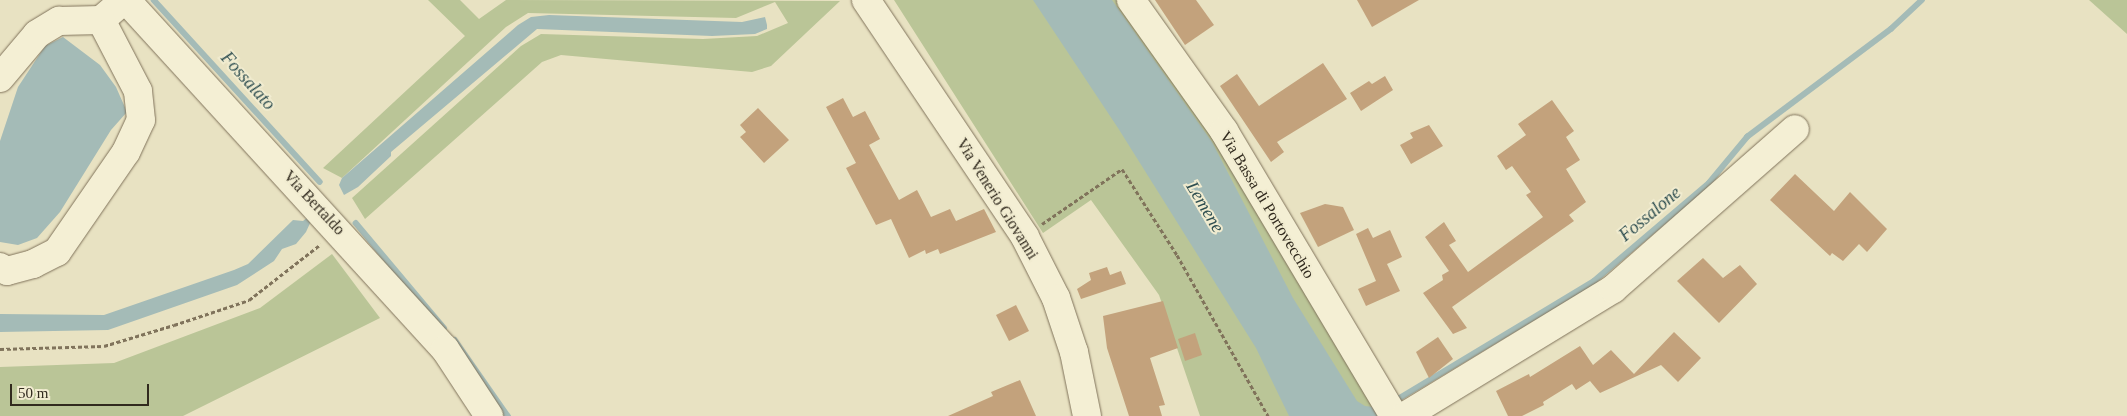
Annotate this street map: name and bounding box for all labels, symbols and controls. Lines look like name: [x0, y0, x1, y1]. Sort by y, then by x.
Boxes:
water label: Fossalato: [216, 47, 280, 115]
street label: Via Bassa di Portovecchio: [1215, 128, 1319, 282]
street label: Via Venerio Giovanni: [952, 135, 1042, 263]
street label: Via Bertaldo: [279, 167, 349, 239]
water label: Lemene: [1181, 177, 1229, 237]
water label: Fossalone: [1615, 182, 1685, 246]
scale bar: [12, 374, 151, 406]
text: 50 m: [18, 385, 48, 401]

